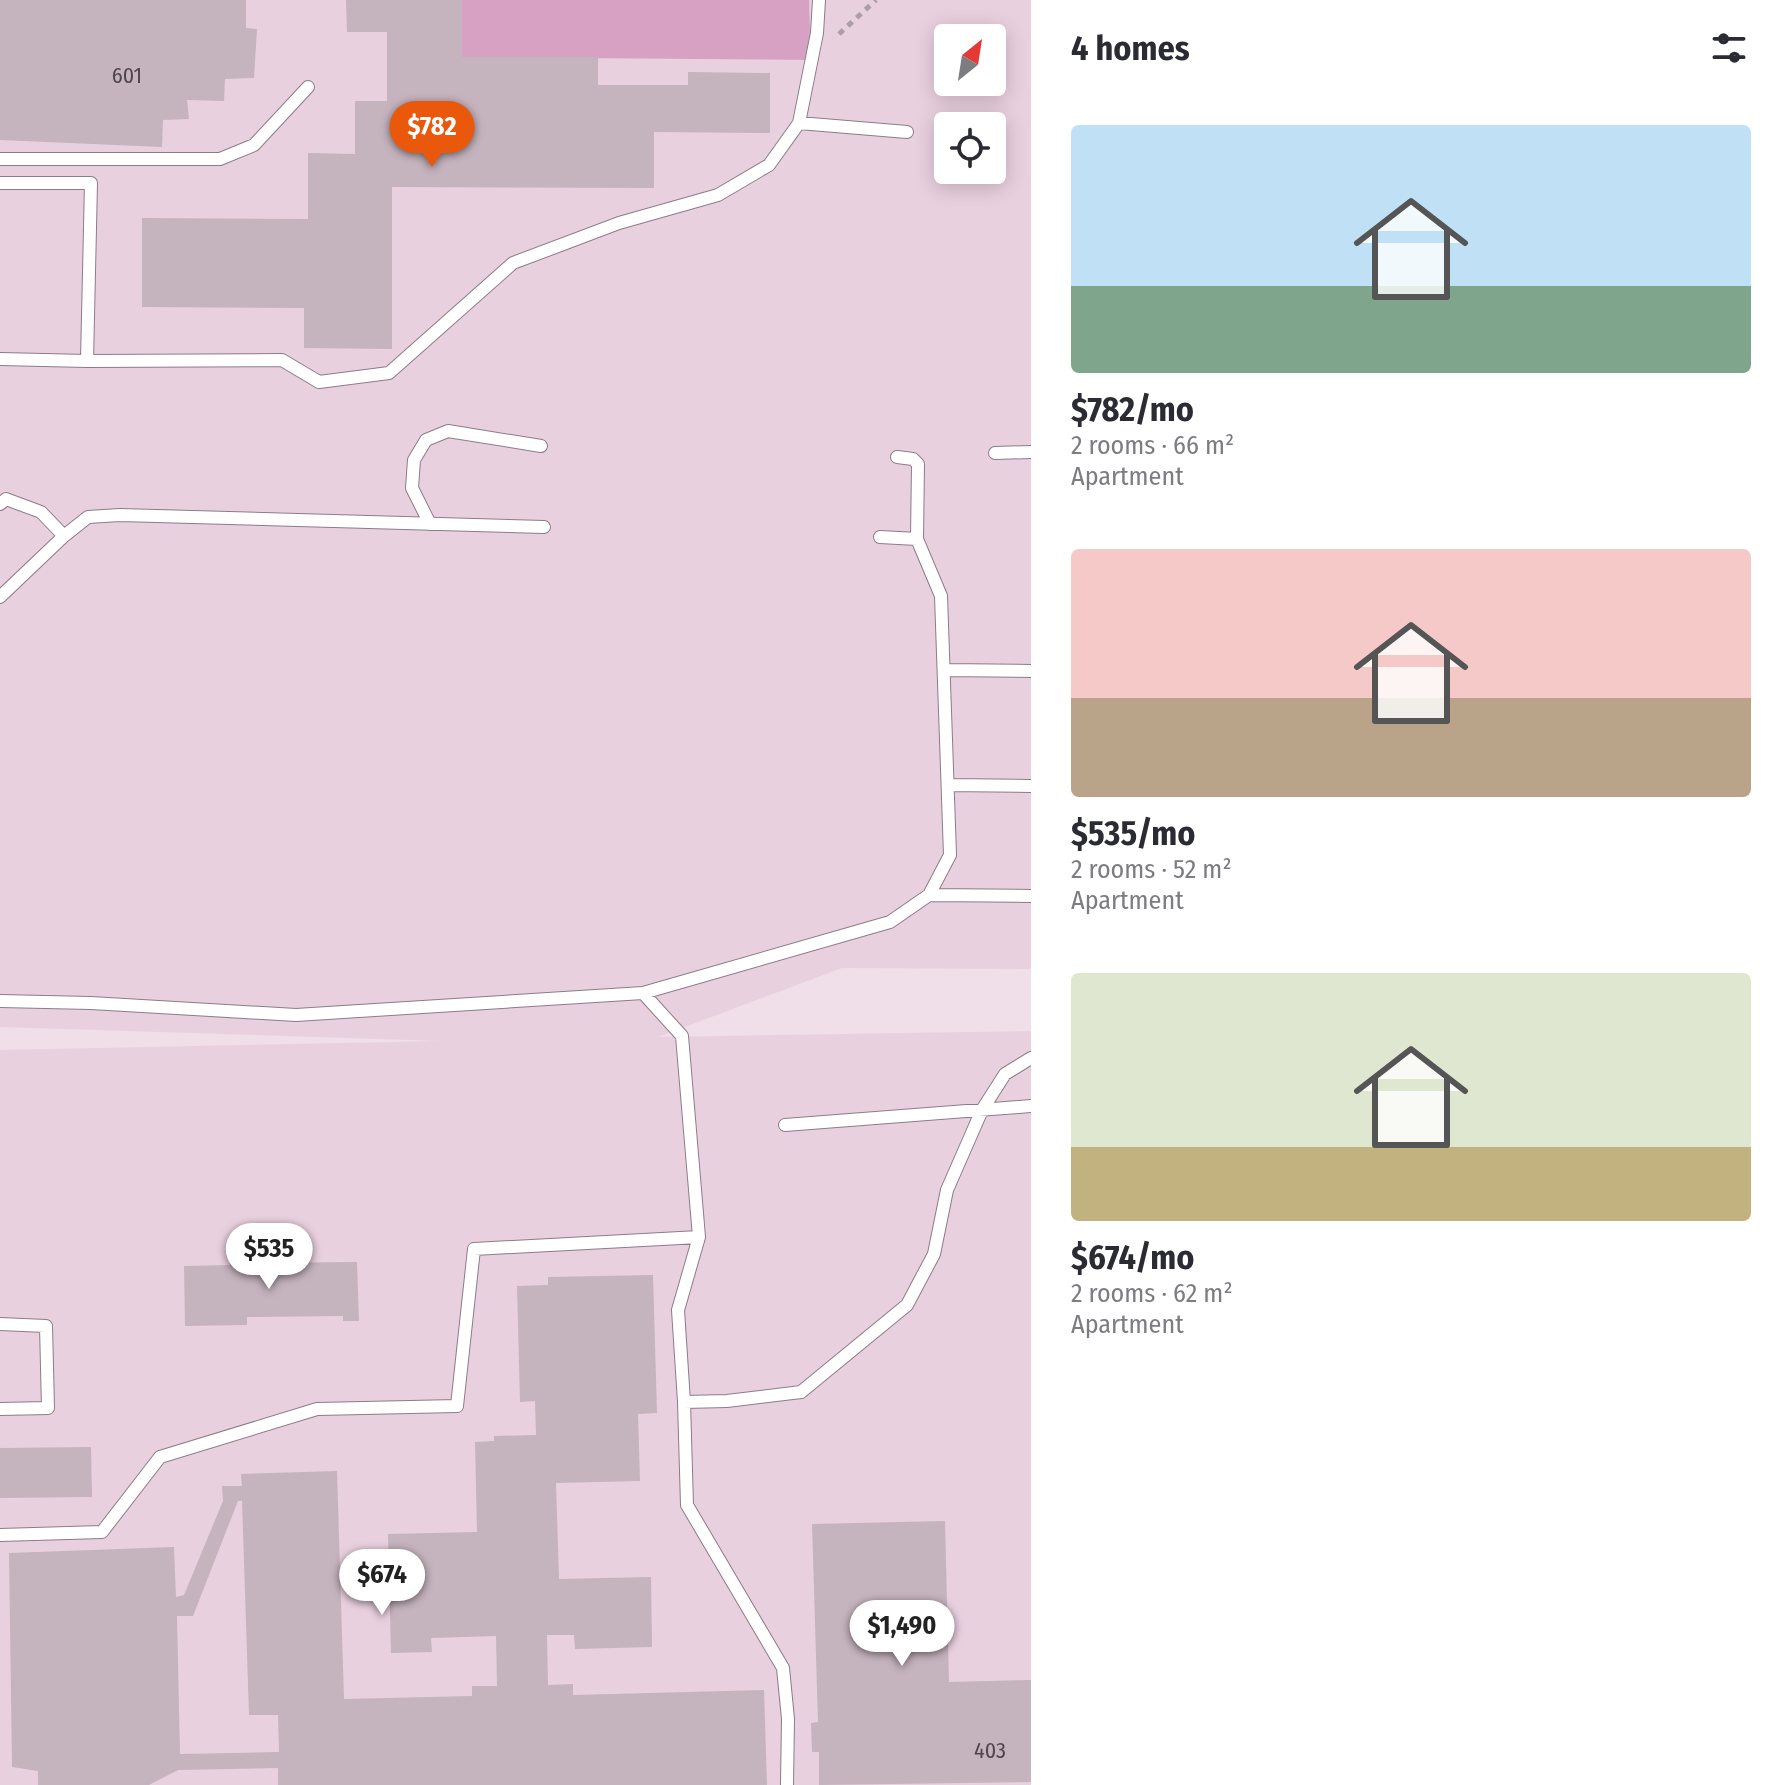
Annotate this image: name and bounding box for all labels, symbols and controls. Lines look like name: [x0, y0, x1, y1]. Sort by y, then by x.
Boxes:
north arrow: [934, 24, 1006, 96]
map controls: [934, 24, 1006, 184]
icon: filters: [1707, 26, 1751, 70]
text: 4 homes: [1071, 28, 1190, 69]
house number: 601: [112, 62, 142, 89]
pin: $782: [385, 101, 479, 169]
text: $782: [408, 111, 456, 142]
button: locate: [934, 112, 1006, 184]
icon: home: [1339, 177, 1483, 321]
text: $782/mo: [1071, 389, 1194, 430]
text: 2 rooms · 66 m²: [1071, 430, 1234, 461]
text: Apartment: [1071, 461, 1184, 492]
icon: home: [1339, 601, 1483, 745]
text: $535/mo: [1071, 813, 1195, 854]
text: 2 rooms · 52 m²: [1071, 854, 1232, 885]
text: Apartment: [1071, 885, 1184, 916]
icon: home: [1339, 1025, 1483, 1169]
pin: $535: [222, 1223, 316, 1291]
text: $535: [244, 1233, 294, 1264]
text: $674/mo: [1071, 1237, 1194, 1278]
text: 2 rooms · 62 m²: [1071, 1278, 1233, 1309]
text: Apartment: [1071, 1309, 1184, 1340]
pin: $674: [335, 1549, 429, 1617]
text: $674: [357, 1559, 407, 1590]
pin: $1,490: [837, 1600, 967, 1668]
text: $1,490: [868, 1610, 936, 1641]
house number: 403: [974, 1737, 1006, 1764]

